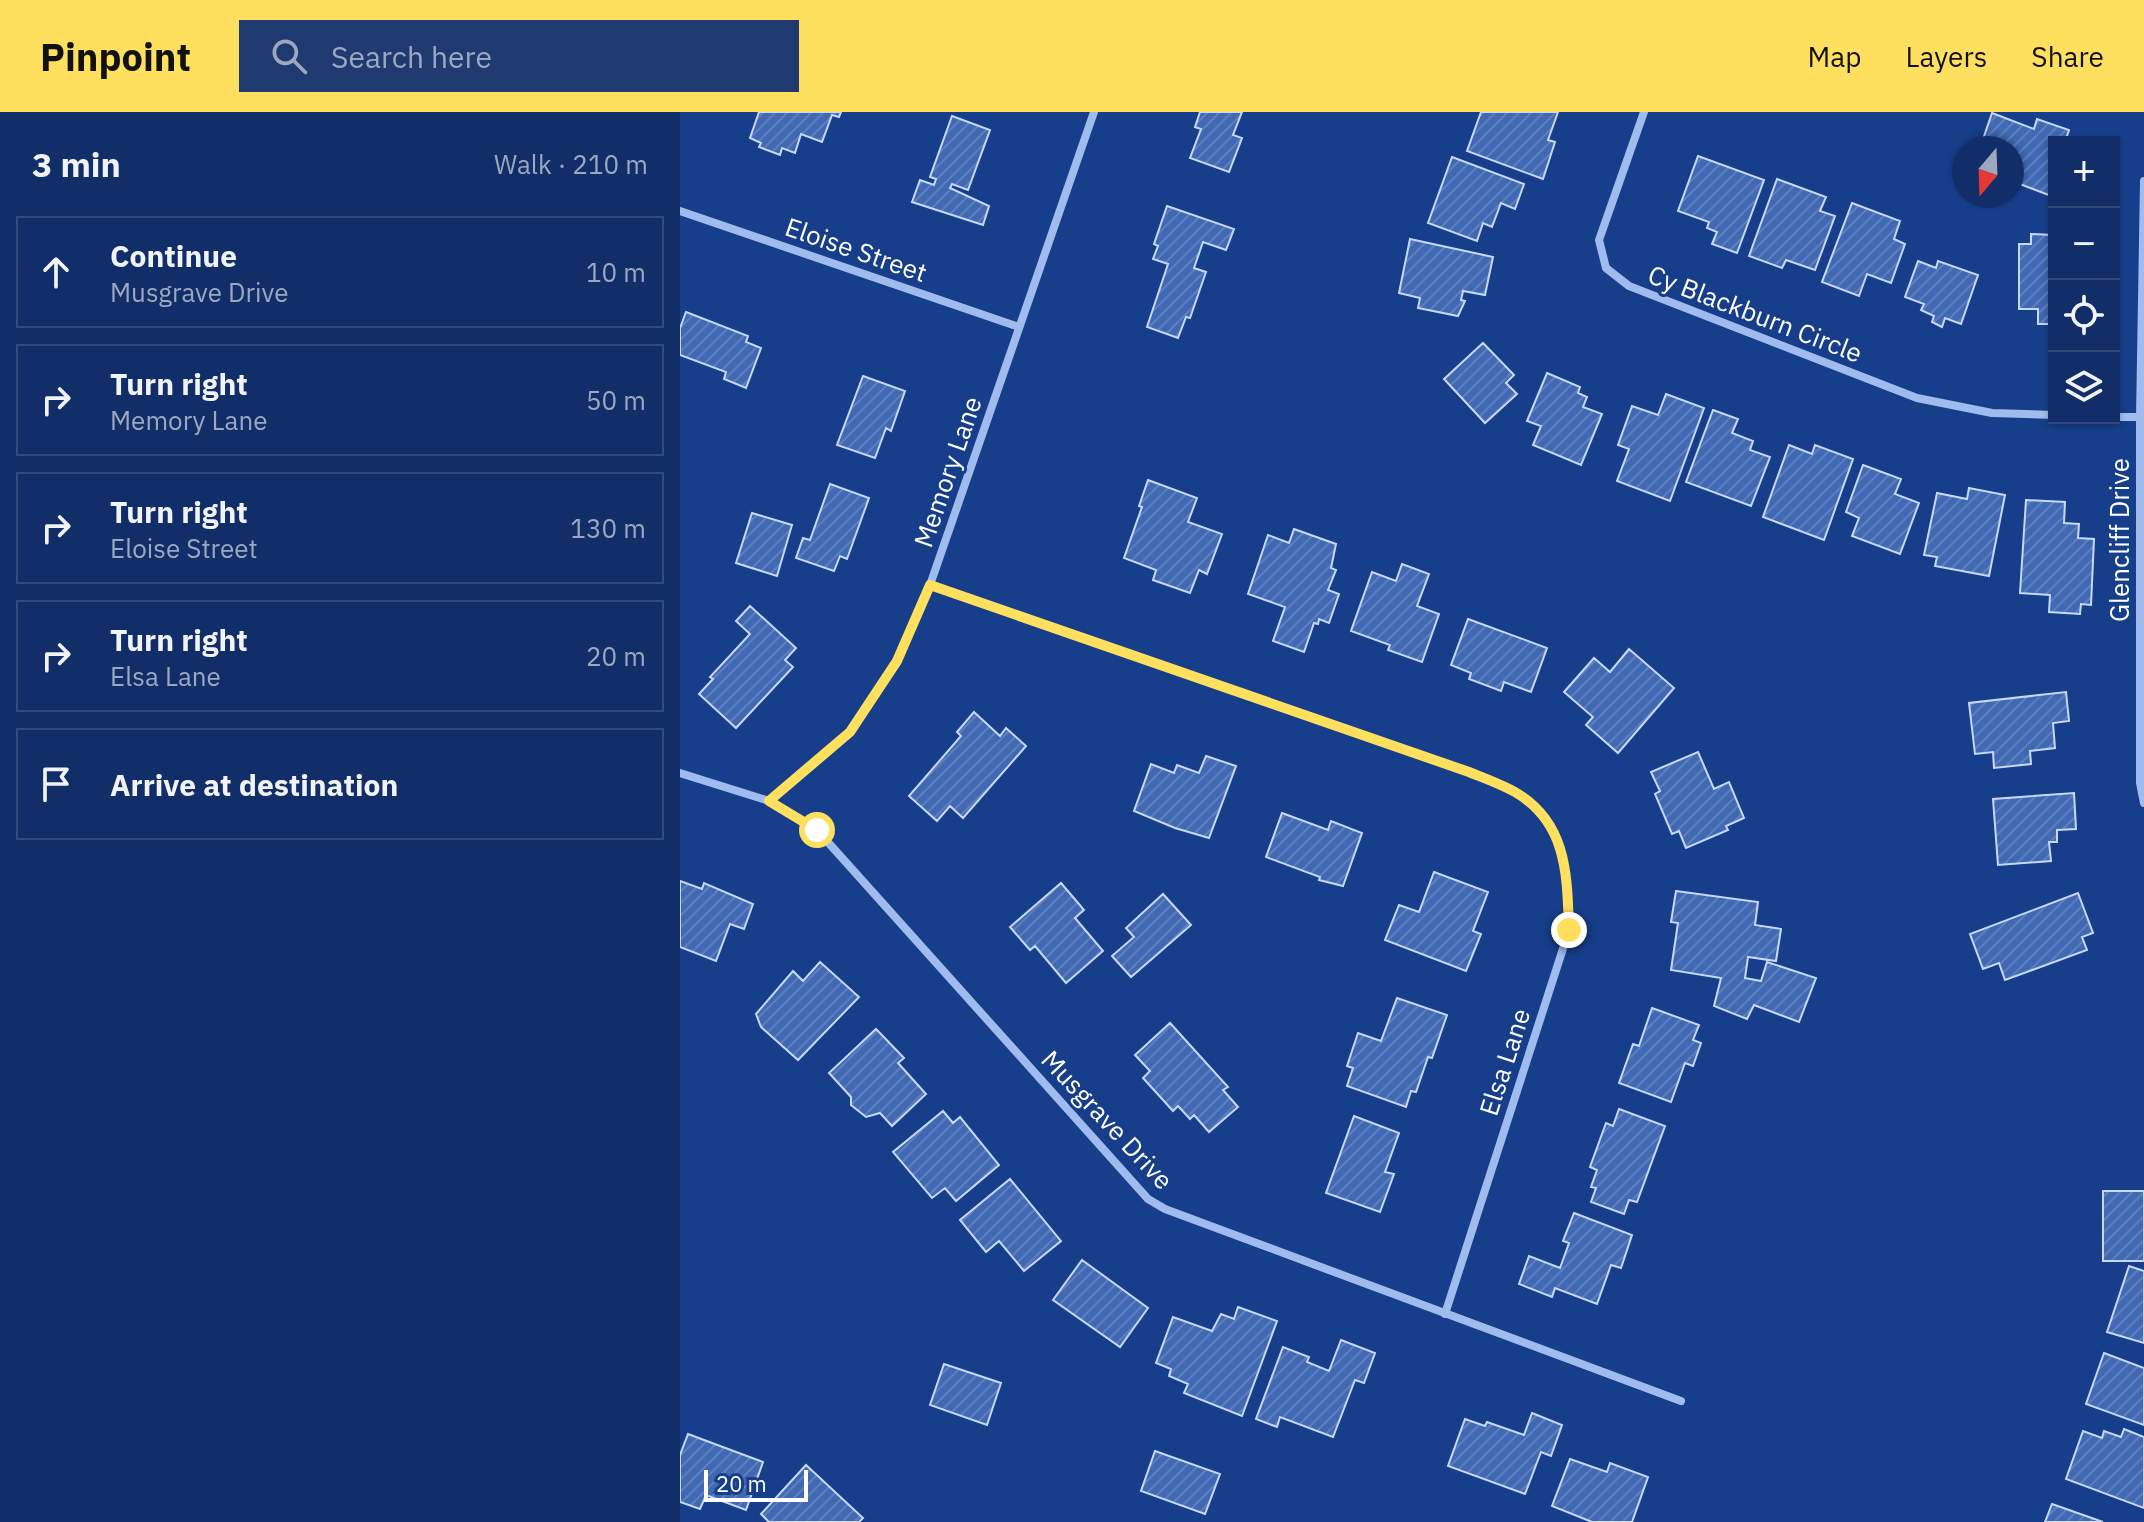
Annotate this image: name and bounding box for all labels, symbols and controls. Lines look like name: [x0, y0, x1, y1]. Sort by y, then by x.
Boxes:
search box: [239, 20, 799, 92]
text: Pinpoint: [40, 32, 191, 81]
icon: search: [267, 34, 311, 78]
text: Search here: [331, 37, 492, 76]
text: Map: [1807, 38, 1861, 75]
text: Layers: [1905, 38, 1987, 75]
text: Share: [2031, 38, 2104, 75]
north arrow: [1952, 136, 2024, 208]
map controls: [2048, 136, 2120, 424]
button: +: [2048, 136, 2120, 208]
text: 3 min: [32, 142, 121, 186]
text: Walk · 210 m: [494, 147, 648, 181]
button: −: [2048, 208, 2120, 280]
street label: Eloise Street: [781, 209, 932, 289]
text: Continue: [110, 236, 237, 275]
icon: ahead: [34, 250, 78, 294]
text: 10 m: [586, 255, 646, 289]
street label: Cy Blackburn Circle: [1643, 257, 1867, 370]
text: Musgrave Drive: [110, 275, 288, 309]
button: locate: [2048, 280, 2120, 352]
button: layers: [2048, 352, 2120, 424]
text: Turn right: [110, 364, 248, 403]
icon: right: [34, 378, 78, 422]
text: 50 m: [586, 383, 646, 417]
street label: Memory Lane: [905, 392, 989, 552]
text: Memory Lane: [110, 403, 267, 437]
street label: Glencliff Drive: [2102, 458, 2136, 622]
text: Turn right: [110, 492, 248, 531]
icon: right: [34, 506, 78, 550]
text: 130 m: [570, 511, 646, 545]
text: Eloise Street: [110, 531, 258, 565]
text: Turn right: [110, 620, 248, 659]
icon: right: [34, 634, 78, 678]
text: 20 m: [586, 639, 646, 673]
text: Elsa Lane: [110, 659, 221, 693]
icon: arrive: [34, 762, 78, 806]
text: Arrive at destination: [110, 765, 398, 804]
route start: [799, 812, 835, 848]
route end: [1551, 912, 1587, 948]
street label: Elsa Lane: [1471, 1004, 1537, 1120]
street label: Musgrave Drive: [1034, 1042, 1181, 1196]
scale bar: [704, 1466, 808, 1502]
text: 20 m: [716, 1469, 767, 1498]

